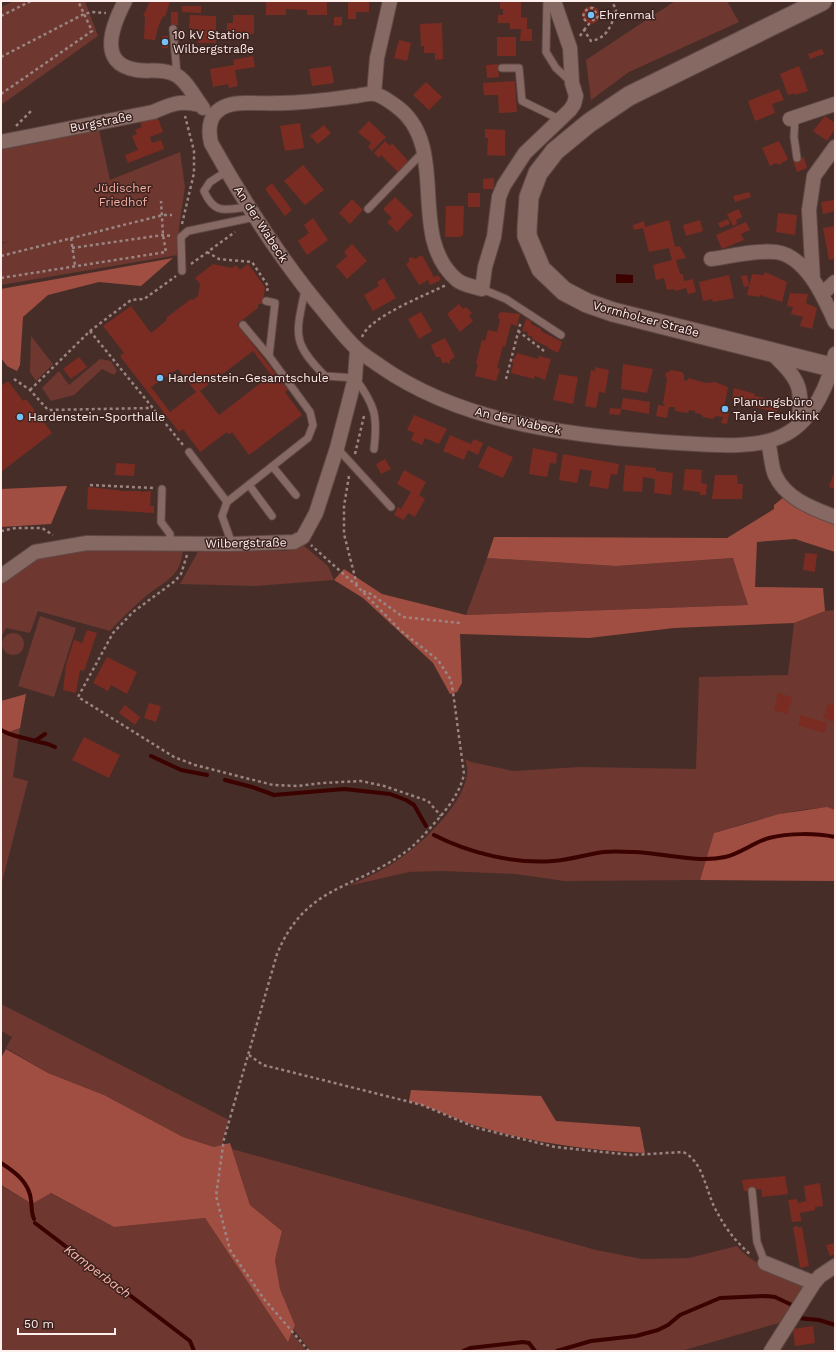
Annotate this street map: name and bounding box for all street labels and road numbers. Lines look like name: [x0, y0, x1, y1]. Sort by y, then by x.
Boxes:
street label: Burgstraße: [69, 109, 134, 135]
street label: An der Wabeck: [231, 183, 291, 265]
street label: Vormholzer Straße: [591, 298, 701, 340]
street label: An der Wabeck: [473, 404, 563, 438]
street label: Wilbergstraße: [205, 535, 287, 551]

